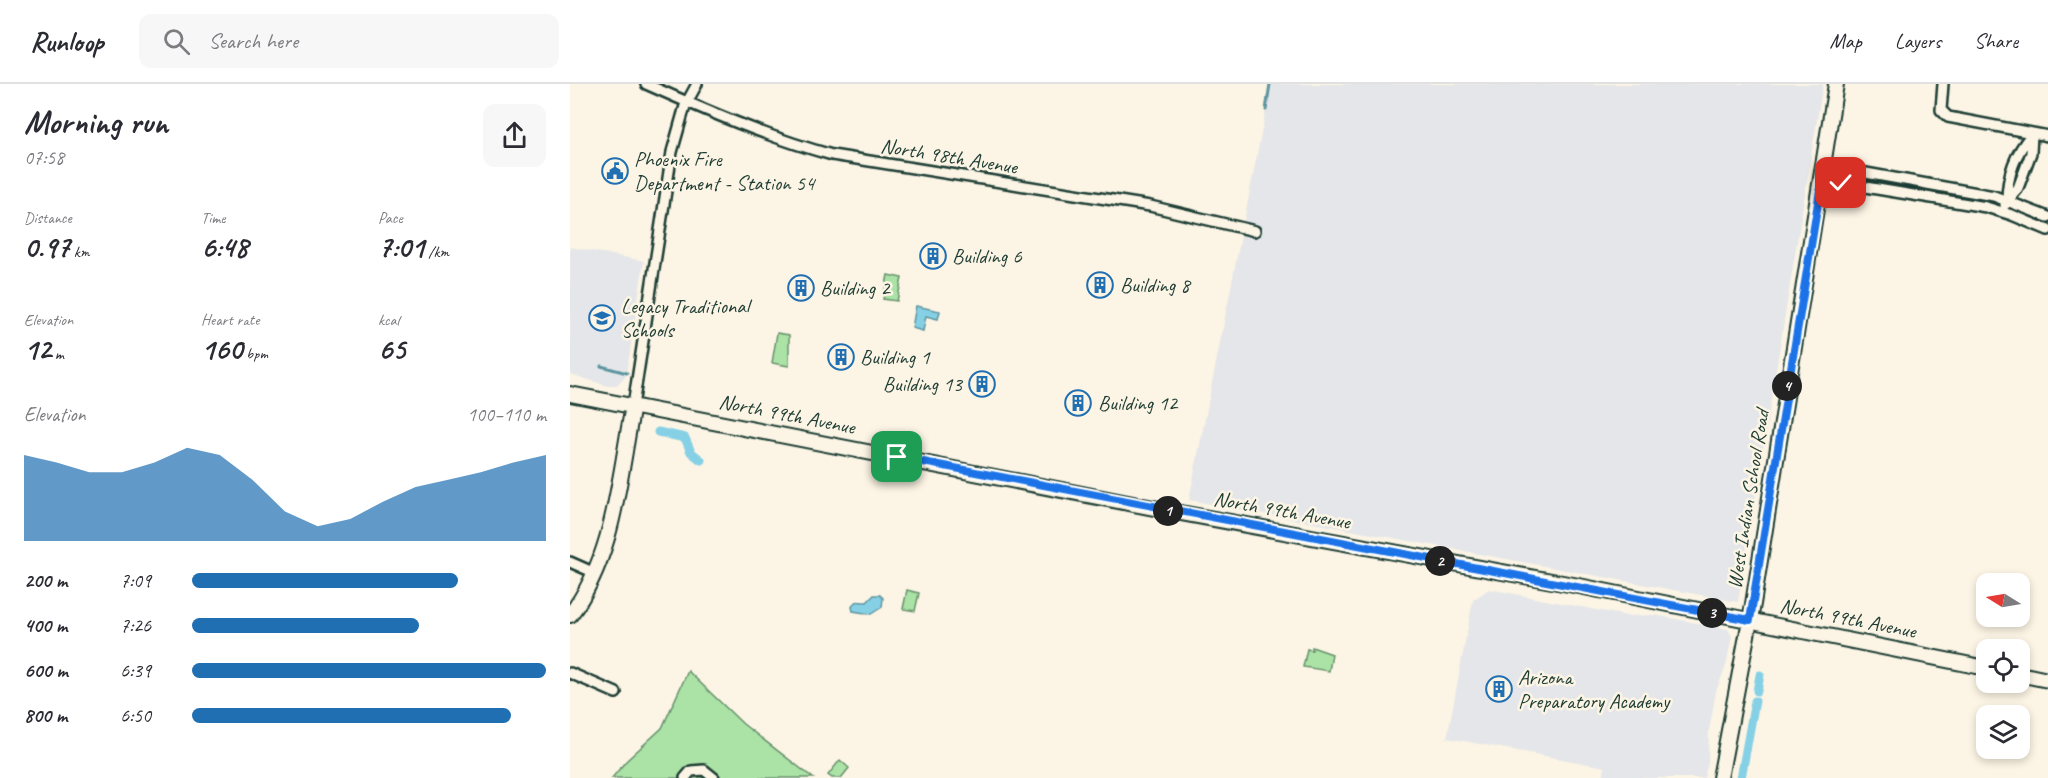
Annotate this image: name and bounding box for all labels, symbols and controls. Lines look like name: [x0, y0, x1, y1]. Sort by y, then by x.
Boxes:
search box: [139, 14, 559, 68]
text: Runloop: [30, 24, 103, 59]
icon: search: [160, 25, 193, 58]
text: Search here: [208, 27, 298, 55]
text: Map: [1829, 28, 1862, 54]
text: Layers: [1895, 28, 1941, 54]
text: Share: [1974, 28, 2018, 54]
text: Morning run: [24, 101, 168, 143]
button: share: [483, 104, 546, 167]
street label: North 98th Avenue: [879, 132, 1020, 180]
text: 07:58: [24, 145, 64, 170]
place label: Phoenix Fire Department - Station 54: [634, 146, 817, 196]
public building icon: Phoenix Fire Department - Station 54: [600, 156, 630, 186]
pin: [1815, 157, 1866, 208]
icon: check: [1824, 166, 1857, 199]
text: Distance: [24, 208, 72, 228]
text: Time: [201, 208, 225, 228]
text: Pace: [378, 208, 403, 228]
text: 0.97: [24, 228, 70, 266]
text: 6:48: [201, 228, 248, 266]
text: 7:01: [378, 228, 424, 266]
building icon: Building 6: [918, 241, 948, 271]
text: km: [70, 242, 89, 262]
text: /km: [424, 242, 449, 262]
place label: Building 6: [952, 243, 1022, 269]
building icon: Building 8: [1085, 270, 1115, 300]
place label: Building 8: [1120, 272, 1192, 298]
building icon: Building 2: [786, 273, 816, 303]
place label: Building 2: [820, 275, 891, 301]
place label: Legacy Traditional Schools: [621, 293, 752, 343]
school or university icon: Legacy Traditional Schools: [587, 303, 617, 333]
text: Elevation: [24, 310, 73, 330]
text: Heart rate: [201, 310, 259, 330]
text: kcal: [378, 310, 399, 330]
text: 12: [24, 330, 51, 368]
text: 160: [201, 330, 242, 368]
text: 65: [378, 330, 405, 368]
building icon: Building 1: [826, 342, 856, 372]
text: m: [51, 344, 64, 364]
text: bpm: [242, 344, 268, 364]
place label: Building 1: [860, 344, 931, 370]
building icon: Building 13: [967, 369, 997, 399]
place label: Building 13: [883, 371, 964, 397]
pin: 4: [1772, 371, 1802, 401]
text: 4: [1783, 376, 1791, 396]
street label: North 99th Avenue: [717, 388, 858, 440]
building icon: Building 12: [1063, 388, 1093, 418]
place label: Building 12: [1098, 390, 1179, 416]
text: Elevation: [24, 402, 86, 427]
text: 100–110 m: [467, 402, 546, 427]
street label: West Indian School Road: [1721, 405, 1775, 590]
pin: [871, 431, 922, 482]
icon: arrive: [880, 440, 913, 473]
street label: North 99th Avenue: [1212, 485, 1353, 535]
pin: 1: [1153, 496, 1183, 526]
text: 1: [1164, 501, 1172, 521]
pin: 2: [1425, 546, 1455, 576]
text: 2: [1436, 551, 1444, 571]
text: 200 m: [24, 568, 67, 593]
text: 7:09: [120, 568, 151, 593]
north arrow: [1976, 573, 2030, 627]
map controls: [1976, 573, 2030, 759]
street label: North 99th Avenue: [1778, 592, 1919, 644]
pin: 3: [1697, 598, 1727, 628]
text: 3: [1708, 603, 1716, 623]
text: 400 m: [24, 613, 67, 638]
text: 7:26: [120, 613, 151, 638]
button: locate: [1976, 639, 2030, 693]
text: 600 m: [24, 658, 68, 683]
text: 6:39: [120, 658, 151, 683]
place label: Arizona Preparatory Academy: [1518, 664, 1671, 714]
building icon: Arizona Preparatory Academy: [1484, 674, 1514, 704]
text: 800 m: [24, 703, 67, 728]
text: 6:50: [120, 703, 151, 728]
button: layers: [1976, 705, 2030, 759]

